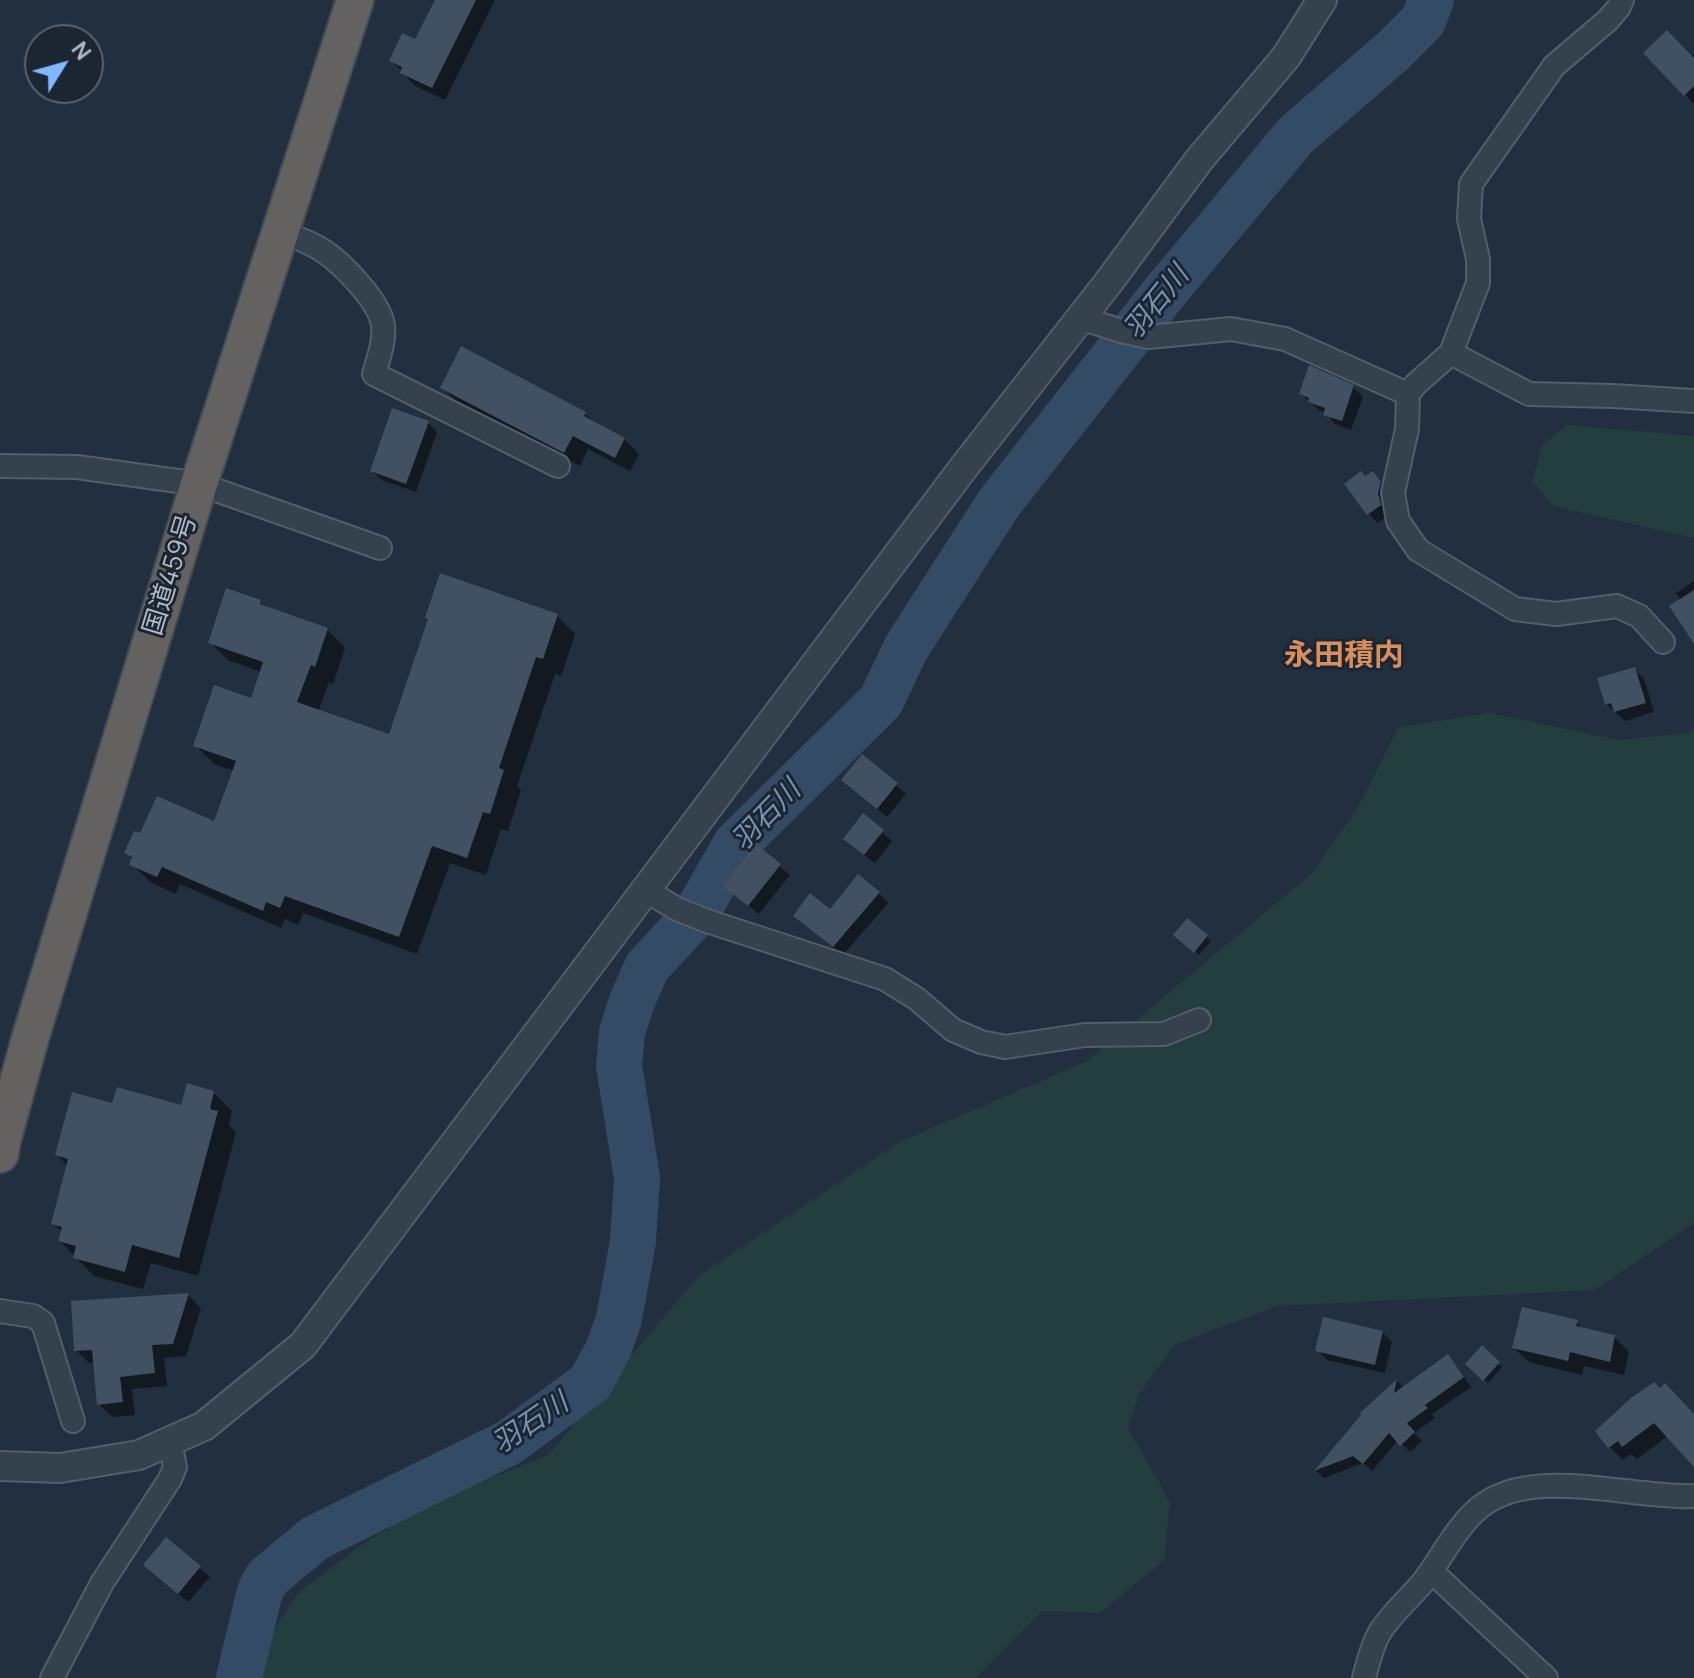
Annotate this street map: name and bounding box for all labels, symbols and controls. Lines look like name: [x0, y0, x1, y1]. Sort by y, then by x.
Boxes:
north arrow: [24, 24, 104, 104]
text: N: [65, 35, 98, 66]
water label: 羽石川: [1118, 260, 1196, 346]
street label: 国道459号: [138, 511, 204, 639]
district label: 永田積内: [1284, 639, 1404, 675]
water label: 羽石川: [726, 774, 808, 858]
water label: 羽石川: [487, 1387, 575, 1461]

